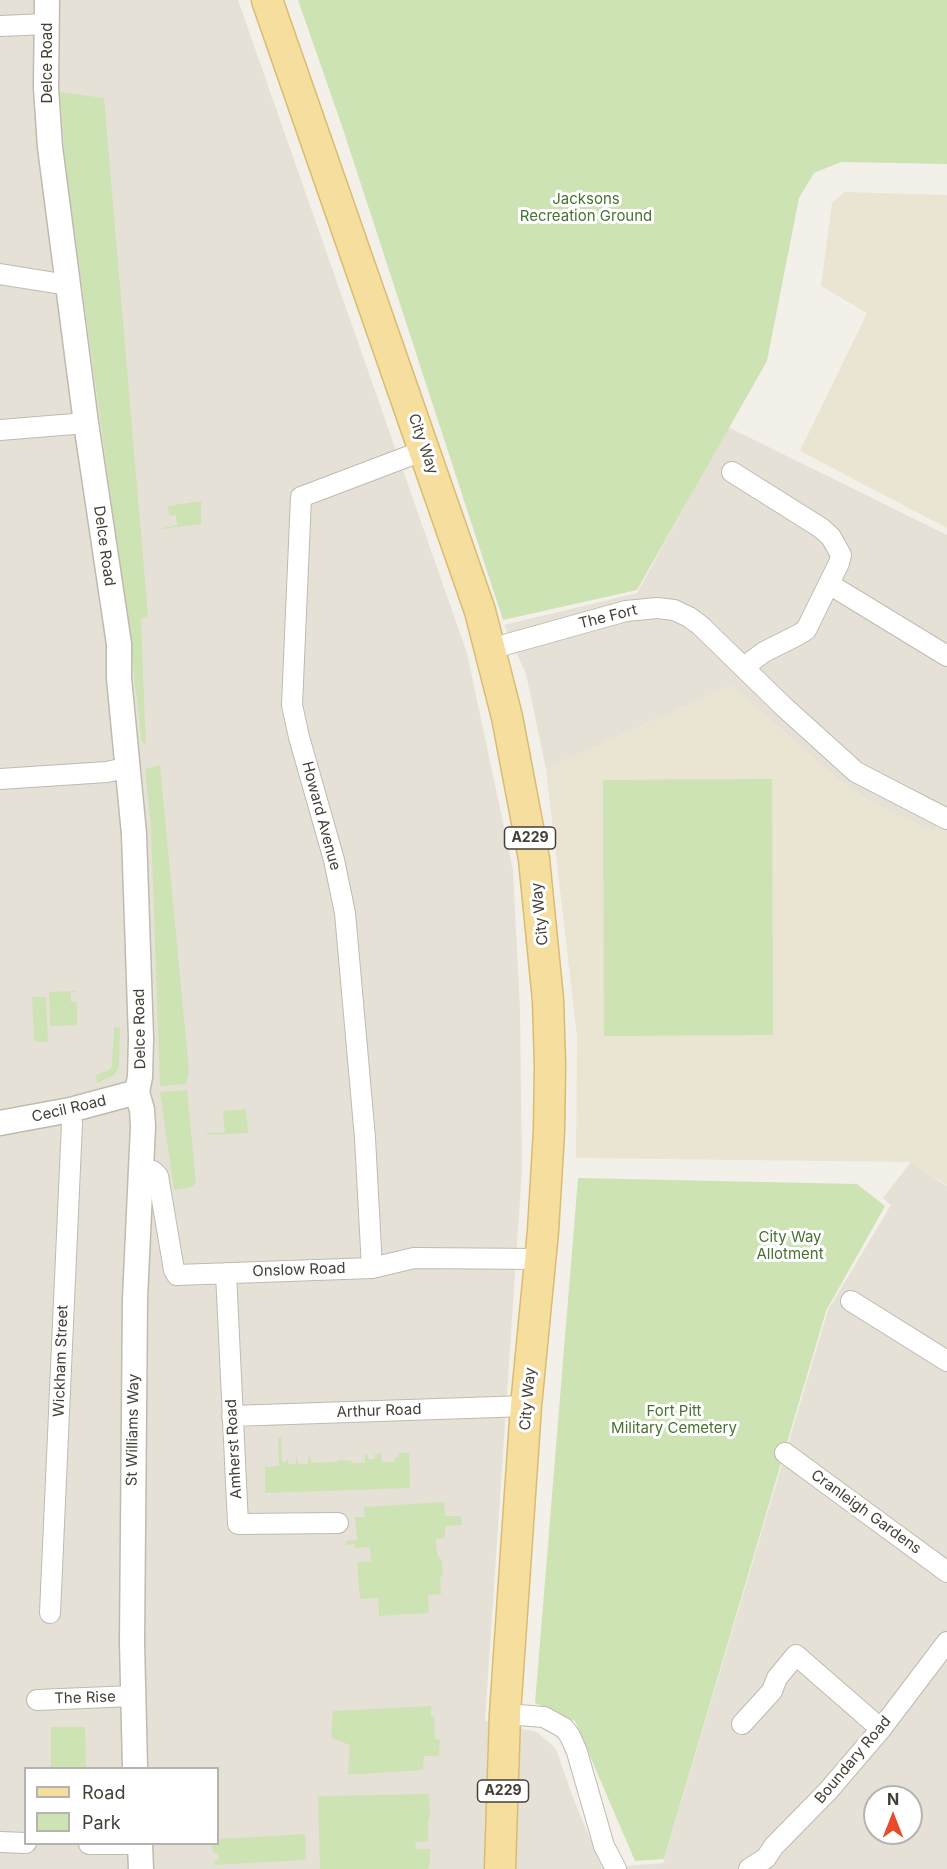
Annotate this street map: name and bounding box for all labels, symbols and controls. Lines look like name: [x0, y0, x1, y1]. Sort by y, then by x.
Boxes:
street label: Delce Road: [38, 23, 56, 103]
park label: Jacksons Recreation Ground: [520, 190, 652, 225]
street label: City Way: [404, 411, 442, 477]
street label: Delce Road: [89, 505, 119, 587]
street label: The Fort: [577, 601, 639, 633]
street label: Howard Avenue: [298, 760, 344, 872]
road number: A229: [504, 827, 556, 849]
street label: City Way: [528, 882, 552, 946]
street label: Delce Road: [130, 988, 150, 1070]
street label: Cecil Road: [30, 1092, 108, 1126]
park label: City Way Allotment: [756, 1228, 824, 1263]
street label: Onslow Road: [252, 1259, 346, 1281]
street label: Wickham Street: [50, 1305, 72, 1417]
street label: City Way: [516, 1367, 540, 1431]
street label: St Williams Way: [123, 1374, 143, 1486]
street label: Amherst Road: [222, 1399, 246, 1499]
street label: Arthur Road: [336, 1401, 422, 1421]
park label: Fort Pitt Military Cemetery: [611, 1402, 737, 1437]
street label: Cranleigh Gardens: [807, 1466, 925, 1558]
street label: The Rise: [54, 1688, 116, 1708]
street label: Boundary Road: [811, 1713, 895, 1807]
legend: [24, 1767, 219, 1845]
road number: A229: [478, 1780, 528, 1802]
text: Road: [82, 1782, 125, 1803]
north arrow: [863, 1785, 923, 1845]
text: N: [887, 1789, 899, 1809]
text: Park: [82, 1812, 121, 1833]

